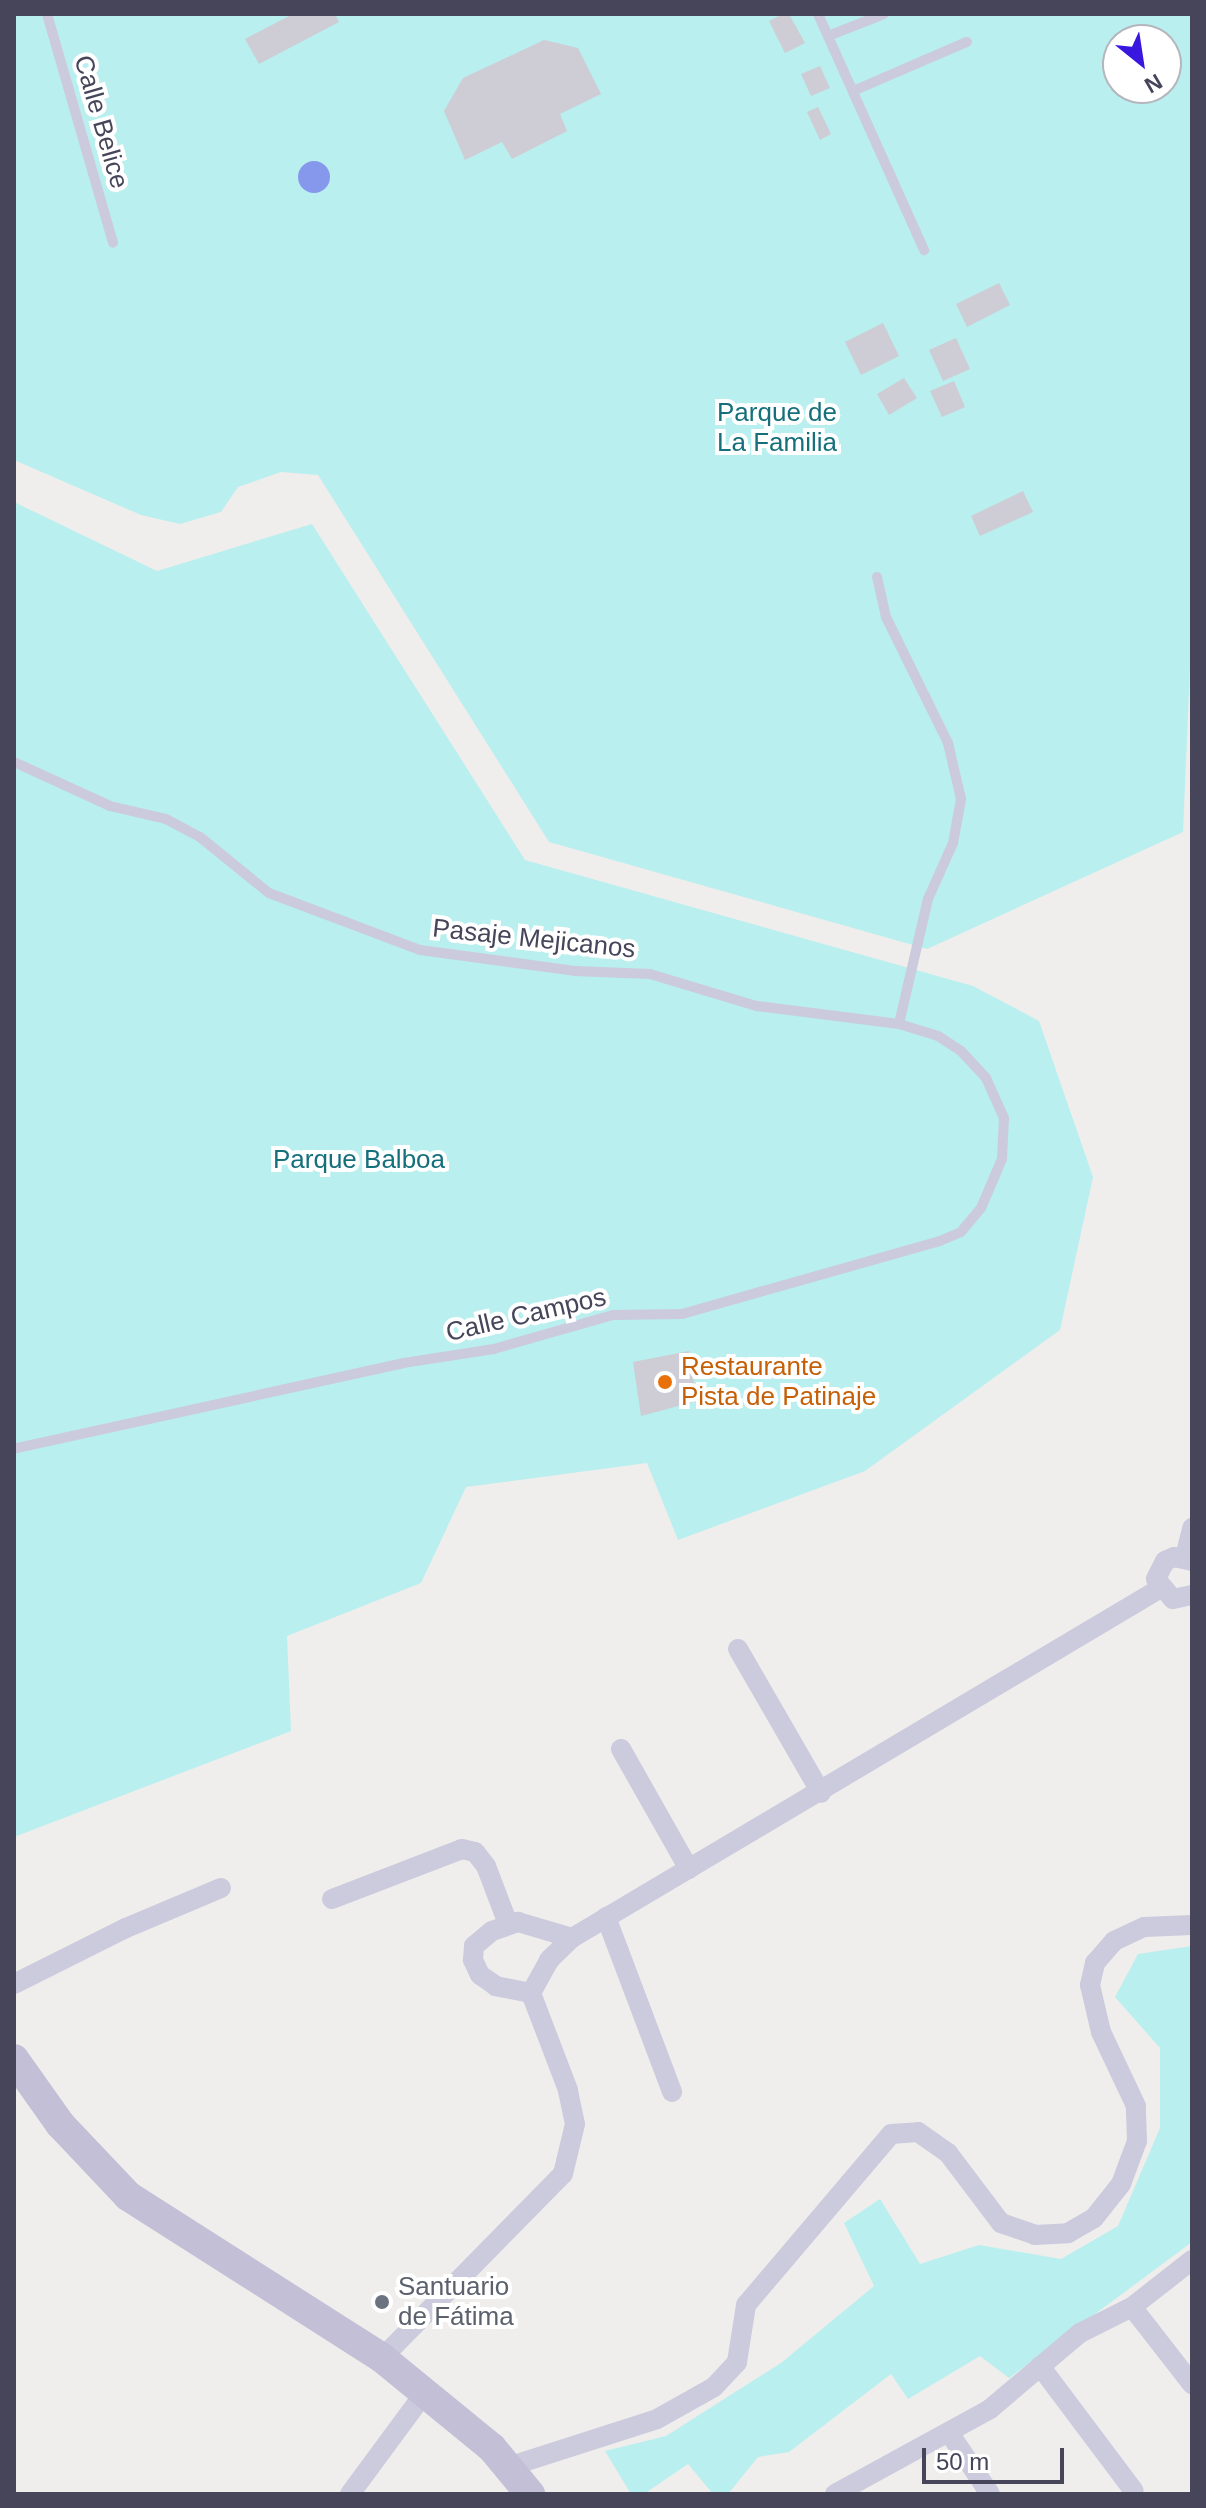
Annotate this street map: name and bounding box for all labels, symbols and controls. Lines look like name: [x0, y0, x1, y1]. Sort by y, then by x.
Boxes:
north arrow: [1102, 24, 1182, 104]
street label: Calle Belice: [67, 52, 135, 192]
text: N: [1140, 69, 1166, 98]
park label: Parque de La Familia: [717, 397, 837, 458]
street label: Pasaje Mejicanos: [431, 913, 637, 965]
park label: Parque Balboa: [273, 1144, 445, 1176]
street label: Calle Campos: [443, 1281, 609, 1349]
place label: Restaurante Pista de Patinaje: [681, 1351, 876, 1412]
marker: Restaurante Pista de Patinaje: [656, 1373, 674, 1391]
place label: Santuario de Fátima: [398, 2271, 514, 2332]
marker: Santuario de Fátima: [373, 2293, 391, 2311]
scale bar: [926, 2432, 1068, 2482]
text: 50 m: [936, 2448, 989, 2475]

